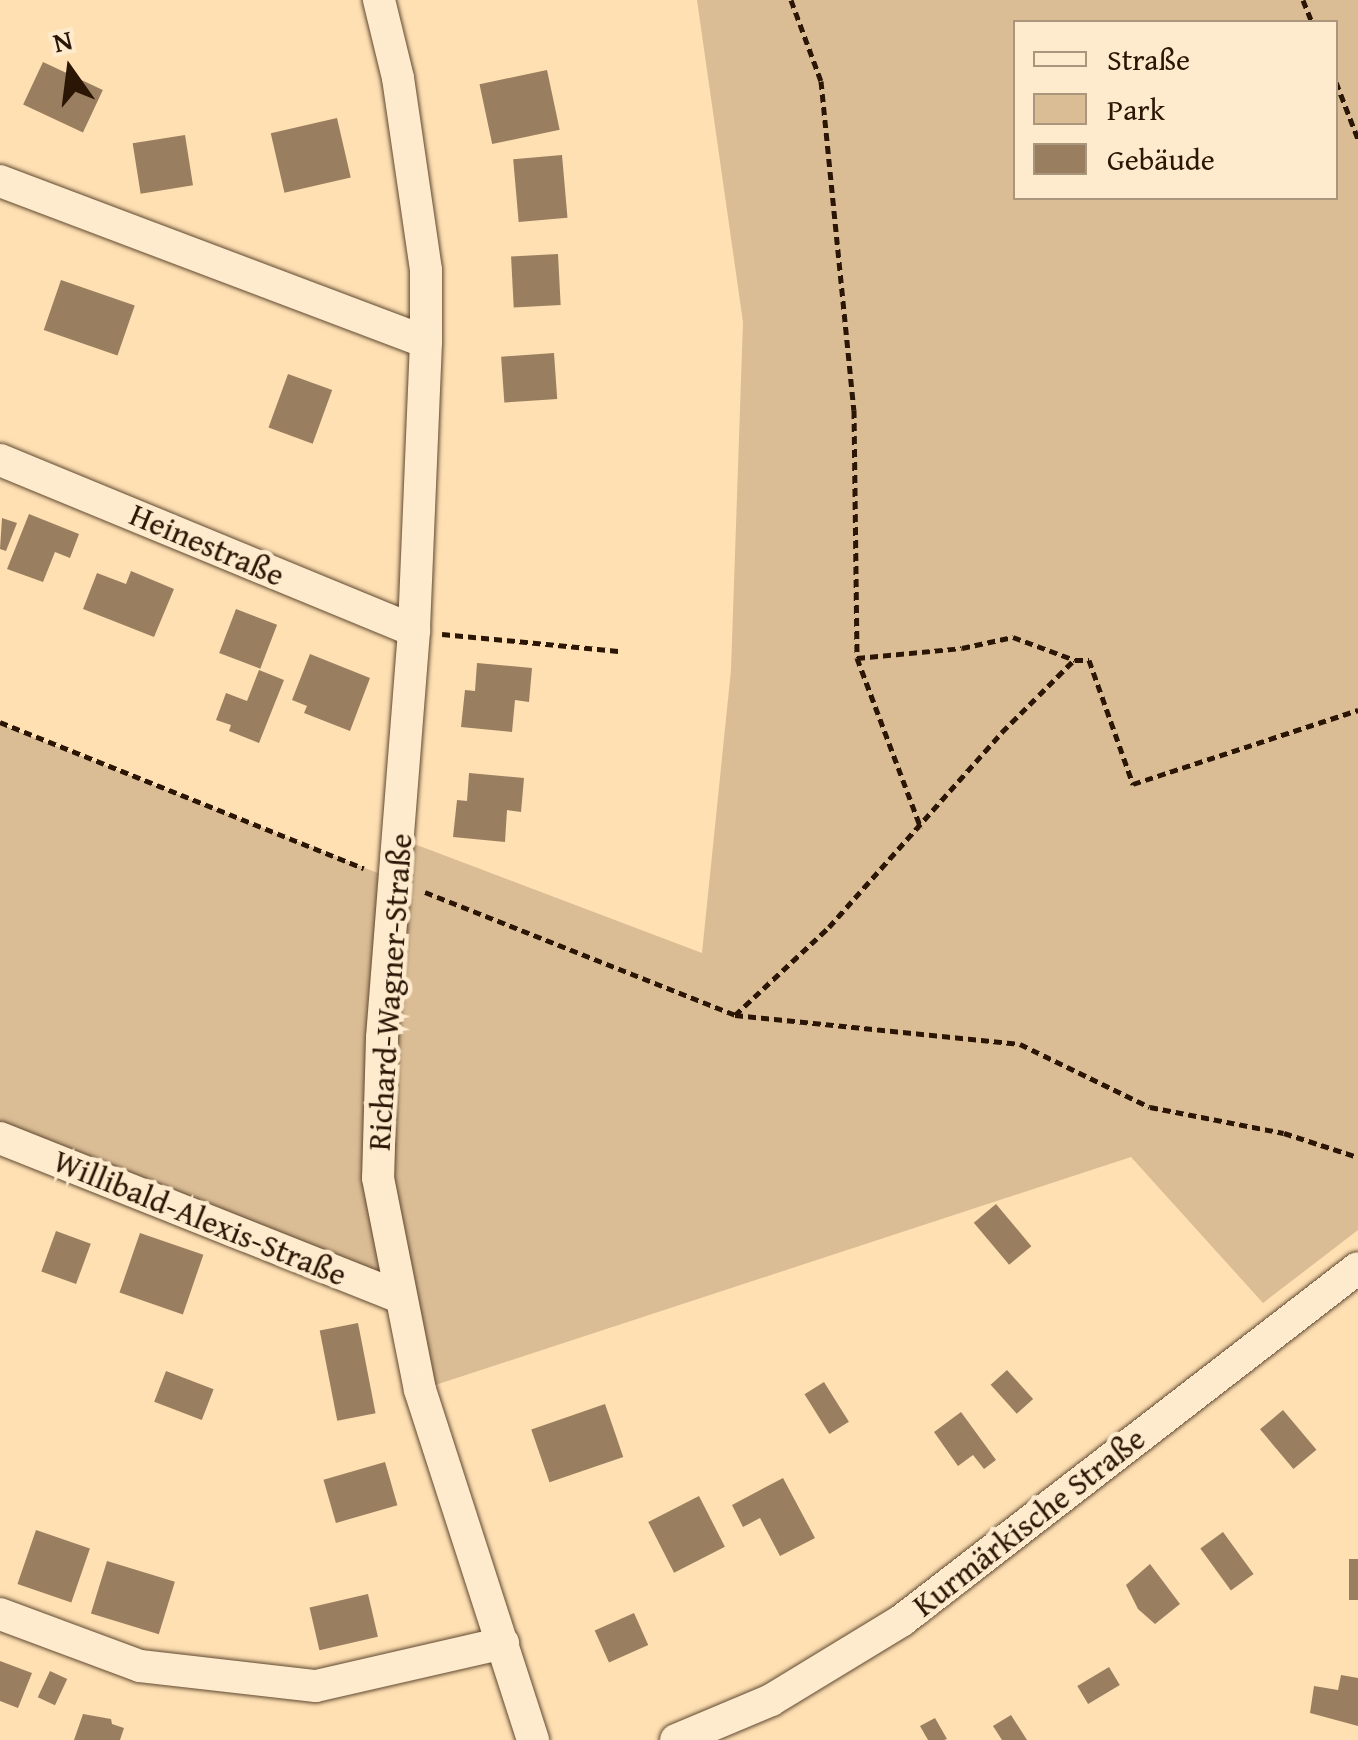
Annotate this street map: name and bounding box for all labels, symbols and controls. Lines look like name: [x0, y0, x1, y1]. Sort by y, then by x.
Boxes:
text: N: [49, 18, 77, 63]
north arrow: [20, 20, 120, 120]
legend: [1013, 20, 1338, 200]
text: Straße: [1107, 37, 1190, 81]
text: Park: [1107, 87, 1165, 131]
text: Gebäude: [1107, 137, 1215, 181]
street label: Heinestraße: [124, 495, 290, 595]
street label: Richard-Wagner-Straße: [360, 832, 420, 1152]
street label: Willibald-Alexis-Straße: [48, 1142, 352, 1294]
street label: Kurmärkische Straße: [905, 1419, 1153, 1625]

